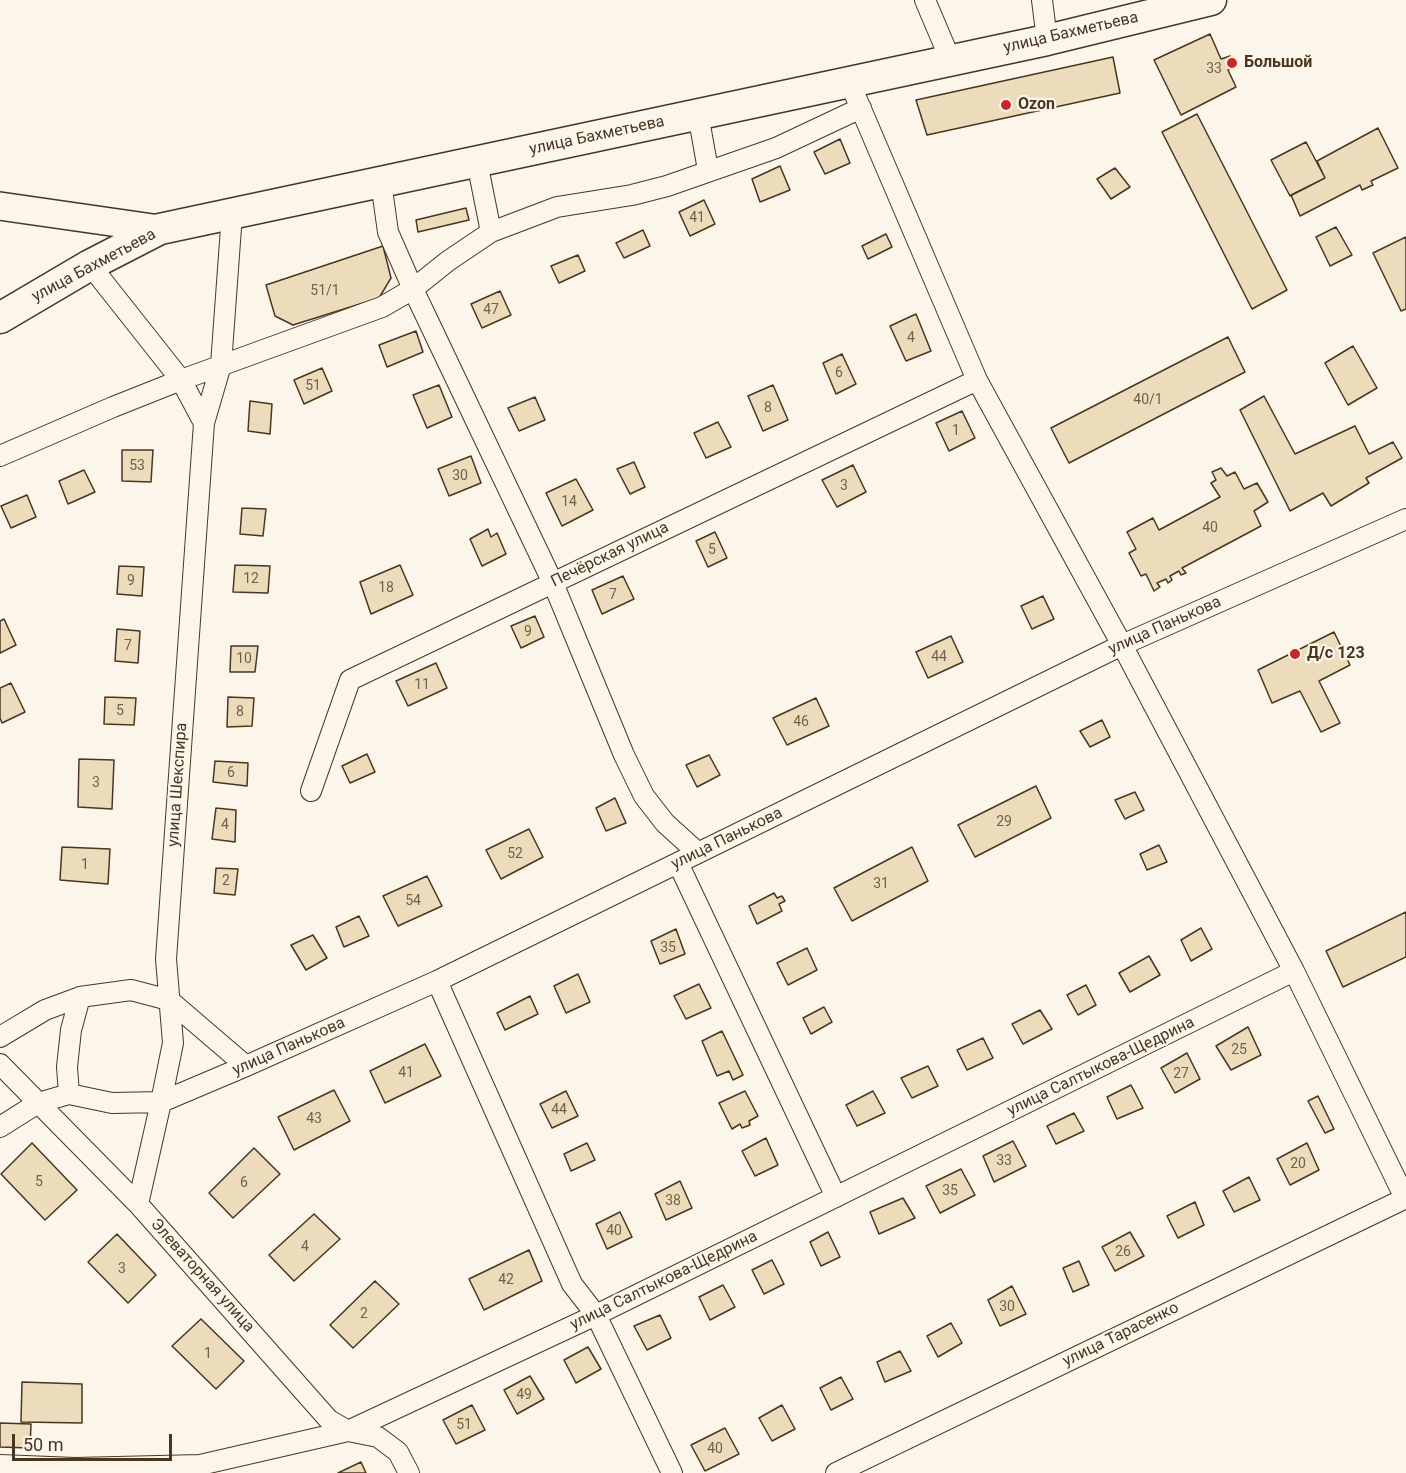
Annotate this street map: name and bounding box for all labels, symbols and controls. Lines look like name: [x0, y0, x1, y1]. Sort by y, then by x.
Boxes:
street label: улица Бахметьева: [1002, 8, 1140, 58]
place label: Большой: [1244, 53, 1312, 73]
marker: Большой: [1225, 56, 1239, 70]
house number: 33: [1206, 61, 1222, 77]
place label: Ozon: [1018, 95, 1055, 115]
marker: Ozon: [999, 98, 1013, 112]
street label: улица Бахметьева: [528, 112, 666, 160]
house number: 41: [689, 210, 705, 226]
street label: улица Бахметьева: [29, 225, 159, 307]
house number: 51/1: [310, 283, 340, 299]
house number: 47: [483, 302, 499, 318]
house number: 4: [907, 330, 915, 346]
house number: 6: [835, 365, 843, 381]
house number: 51: [305, 378, 321, 394]
house number: 40/1: [1133, 392, 1163, 408]
house number: 8: [764, 400, 772, 416]
house number: 1: [952, 423, 960, 439]
house number: 53: [129, 458, 145, 474]
house number: 30: [452, 468, 468, 484]
house number: 3: [840, 478, 848, 494]
house number: 14: [561, 494, 577, 510]
street label: Печёрская улица: [548, 518, 672, 592]
house number: 40: [1202, 520, 1218, 536]
house number: 5: [708, 542, 716, 558]
house number: 12: [243, 571, 259, 587]
house number: 9: [127, 573, 135, 589]
house number: 18: [378, 580, 394, 596]
house number: 7: [609, 587, 617, 603]
street label: улица Панькова: [1106, 593, 1224, 659]
house number: 9: [524, 624, 532, 640]
house number: 7: [124, 638, 132, 654]
place label: Д/с 123: [1307, 644, 1365, 664]
marker: Д/с 123: [1288, 647, 1302, 661]
house number: 44: [931, 649, 947, 665]
house number: 10: [236, 651, 252, 667]
house number: 11: [414, 677, 430, 693]
house number: 5: [116, 703, 124, 719]
house number: 8: [236, 704, 244, 720]
house number: 46: [793, 714, 809, 730]
street label: улица Шекспира: [164, 722, 192, 848]
house number: 6: [227, 765, 235, 781]
house number: 3: [92, 775, 100, 791]
street label: улица Панькова: [668, 804, 786, 874]
house number: 29: [996, 814, 1012, 830]
house number: 4: [221, 817, 229, 833]
house number: 52: [507, 846, 523, 862]
house number: 1: [81, 857, 89, 873]
house number: 2: [222, 873, 230, 889]
house number: 31: [873, 876, 889, 892]
house number: 54: [405, 893, 421, 909]
house number: 35: [660, 940, 676, 956]
street label: улица Салтыкова-Щедрина: [1004, 1013, 1198, 1121]
street label: улица Панькова: [230, 1014, 348, 1080]
house number: 25: [1231, 1042, 1247, 1058]
house number: 41: [398, 1065, 414, 1081]
house number: 27: [1173, 1066, 1189, 1082]
house number: 44: [551, 1102, 567, 1118]
house number: 43: [306, 1111, 322, 1127]
house number: 33: [996, 1153, 1012, 1169]
house number: 20: [1290, 1156, 1306, 1172]
house number: 5: [35, 1174, 43, 1190]
house number: 6: [240, 1175, 248, 1191]
house number: 35: [942, 1183, 958, 1199]
house number: 38: [665, 1193, 681, 1209]
street label: Элеваторная улица: [146, 1215, 258, 1337]
house number: 40: [606, 1223, 622, 1239]
street label: улица Салтыкова-Щедрина: [567, 1227, 761, 1335]
house number: 4: [301, 1239, 309, 1255]
house number: 26: [1115, 1244, 1131, 1260]
house number: 3: [118, 1261, 126, 1277]
house number: 42: [498, 1272, 514, 1288]
house number: 30: [999, 1299, 1015, 1315]
street label: улица Тарасенко: [1060, 1299, 1182, 1371]
house number: 2: [360, 1306, 368, 1322]
house number: 1: [204, 1346, 212, 1362]
house number: 49: [516, 1387, 532, 1403]
house number: 51: [456, 1417, 472, 1433]
scale bar: [15, 1422, 176, 1460]
text: 50 m: [23, 1434, 63, 1455]
house number: 40: [707, 1441, 723, 1457]

